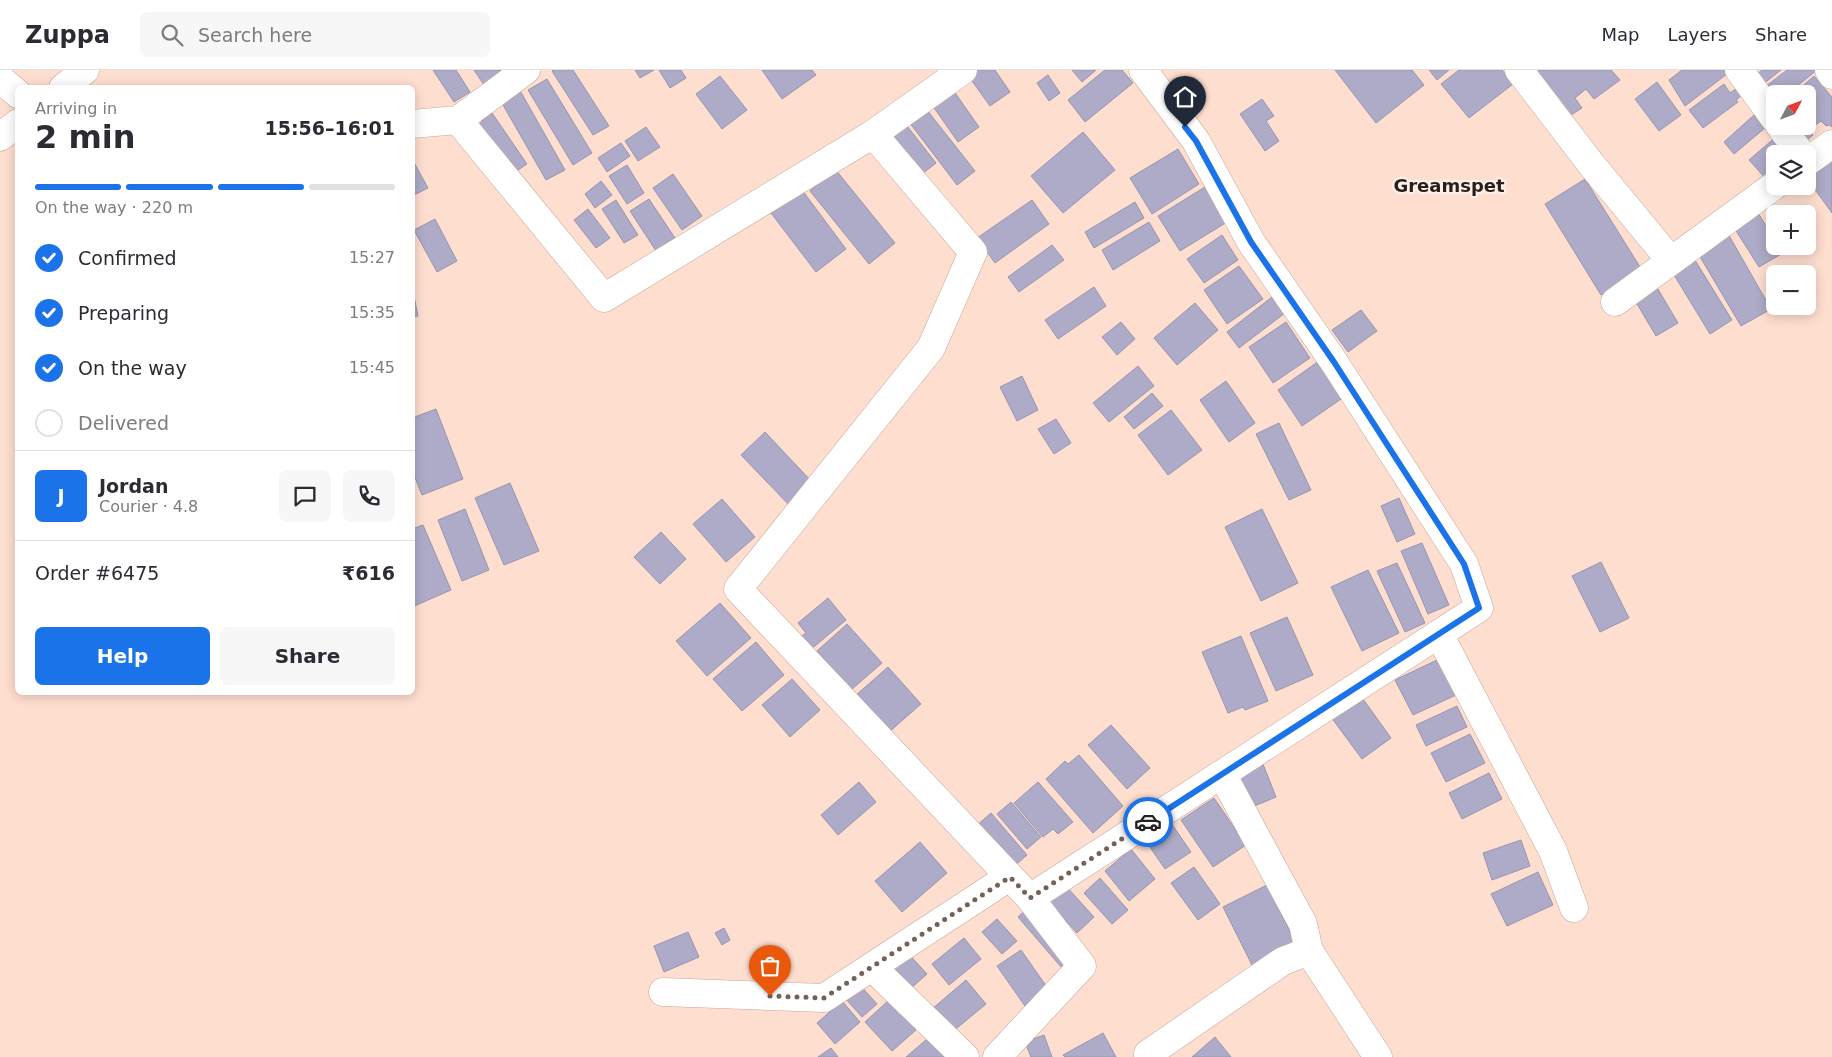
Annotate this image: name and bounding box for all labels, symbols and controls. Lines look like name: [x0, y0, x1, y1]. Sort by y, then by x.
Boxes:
search box: [140, 12, 490, 57]
text: Zuppa: [25, 21, 110, 49]
icon: search: [158, 21, 186, 49]
text: Search here: [198, 24, 312, 46]
text: Map: [1601, 24, 1639, 45]
text: Layers: [1667, 24, 1727, 45]
text: Share: [1755, 24, 1807, 45]
pin: [1164, 76, 1206, 127]
icon: home: [1171, 83, 1199, 111]
north arrow: [1766, 85, 1816, 135]
map controls: [1766, 85, 1816, 315]
text: Arriving in: [35, 99, 117, 118]
text: 15:56–16:01: [265, 117, 395, 139]
text: 2 min: [35, 118, 136, 156]
button: layers: [1766, 145, 1816, 195]
district label: Greamspet: [1393, 175, 1505, 196]
text: On the way · 220 m: [35, 198, 193, 217]
button: +: [1766, 205, 1816, 255]
icon: check: [35, 244, 63, 272]
text: Confirmed: [78, 247, 177, 269]
text: 15:27: [349, 248, 395, 267]
button: −: [1766, 265, 1816, 315]
icon: check: [35, 299, 63, 327]
text: Preparing: [78, 302, 169, 324]
text: 15:35: [349, 303, 395, 322]
icon: check: [35, 354, 63, 382]
text: On the way: [78, 357, 187, 379]
text: 15:45: [349, 358, 395, 377]
text: Delivered: [78, 412, 169, 434]
button: chat: [279, 470, 331, 522]
button: phone: [343, 470, 395, 522]
text: Jordan: [99, 475, 168, 497]
text: J: [57, 485, 65, 507]
text: Courier · 4.8: [99, 497, 198, 516]
text: Order #6475: [35, 562, 159, 584]
text: ₹616: [342, 562, 395, 584]
button: Help: [35, 627, 210, 685]
button: Share: [220, 627, 395, 685]
courier: [1123, 797, 1173, 847]
icon: car: [1134, 808, 1162, 836]
pin: [749, 945, 791, 996]
icon: bag: [756, 952, 784, 980]

